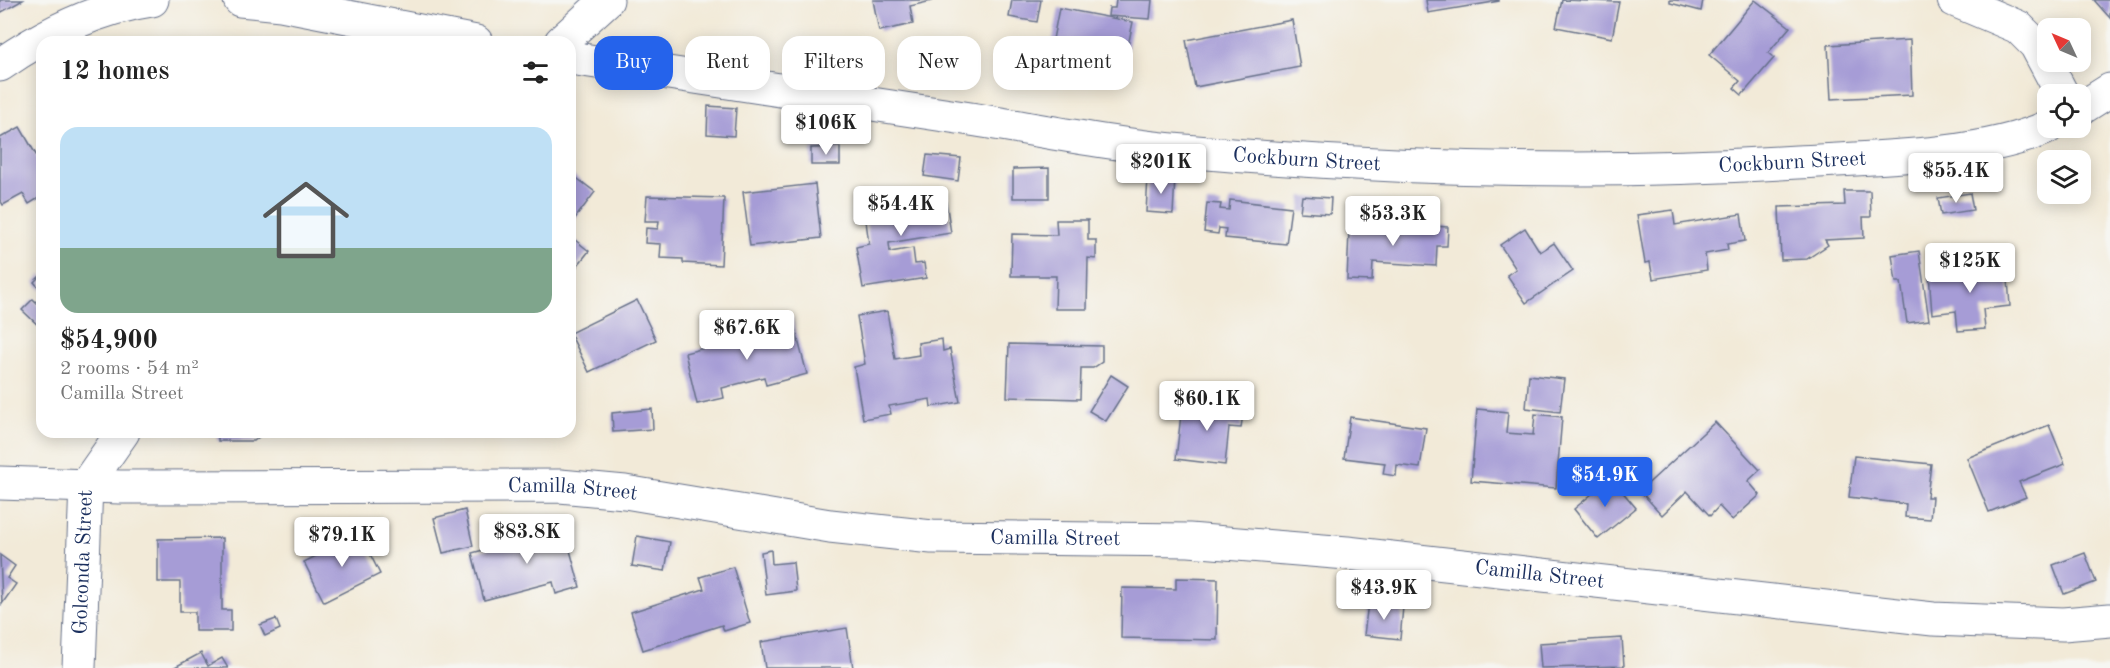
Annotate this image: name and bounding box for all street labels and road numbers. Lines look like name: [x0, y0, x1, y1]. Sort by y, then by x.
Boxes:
street label: Cockburn Street: [1232, 145, 1381, 175]
street label: Cockburn Street: [1718, 148, 1867, 177]
street label: Camilla Street: [508, 475, 639, 504]
street label: Golconda Street: [70, 489, 96, 635]
street label: Camilla Street: [990, 527, 1120, 550]
street label: Camilla Street: [1474, 557, 1605, 592]

